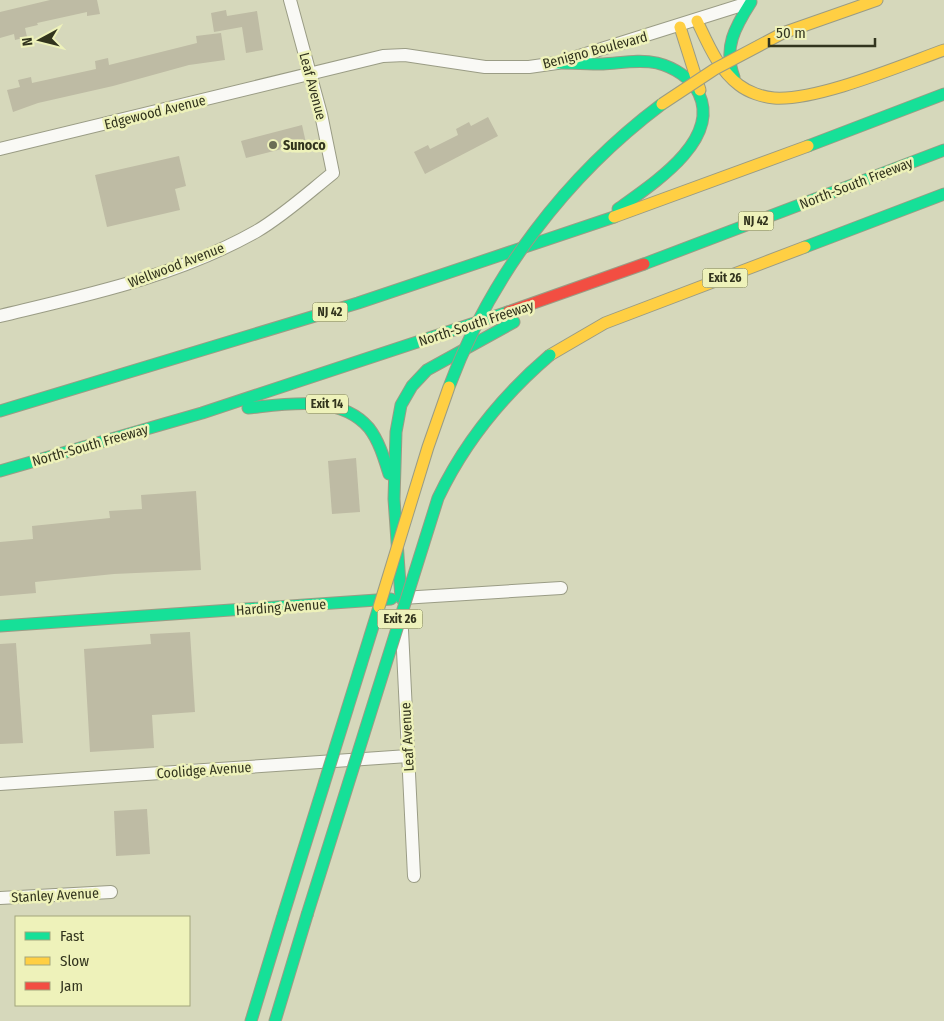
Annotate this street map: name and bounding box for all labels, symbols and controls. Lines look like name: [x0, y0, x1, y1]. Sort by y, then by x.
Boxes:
north arrow: [15, 15, 65, 65]
scale bar: [769, 15, 875, 47]
text: 50 m: [776, 24, 806, 42]
street label: Benigno Boulevard: [541, 28, 649, 73]
text: N: [19, 36, 37, 47]
street label: Leaf Avenue: [295, 51, 330, 122]
street label: Edgewood Avenue: [103, 92, 208, 133]
place label: Sunoco: [283, 137, 326, 154]
marker: Sunoco: [267, 139, 279, 151]
street label: North-South Freeway: [797, 154, 916, 213]
road number: NJ 42: [738, 212, 774, 230]
street label: Wellwood Avenue: [126, 239, 227, 292]
road number: Exit 26: [702, 268, 748, 288]
street label: North-South Freeway: [416, 297, 537, 350]
road number: NJ 42: [312, 302, 348, 322]
road number: Exit 14: [306, 394, 348, 414]
street label: North-South Freeway: [30, 421, 151, 470]
street label: Harding Avenue: [235, 596, 327, 619]
road number: Exit 26: [378, 610, 422, 628]
street label: Leaf Avenue: [397, 702, 418, 772]
street label: Coolidge Avenue: [156, 759, 252, 782]
street label: Stanley Avenue: [11, 885, 99, 906]
legend: [15, 916, 190, 1006]
text: Fast: [60, 927, 84, 945]
text: Slow: [60, 952, 89, 970]
text: Jam: [60, 977, 83, 995]

